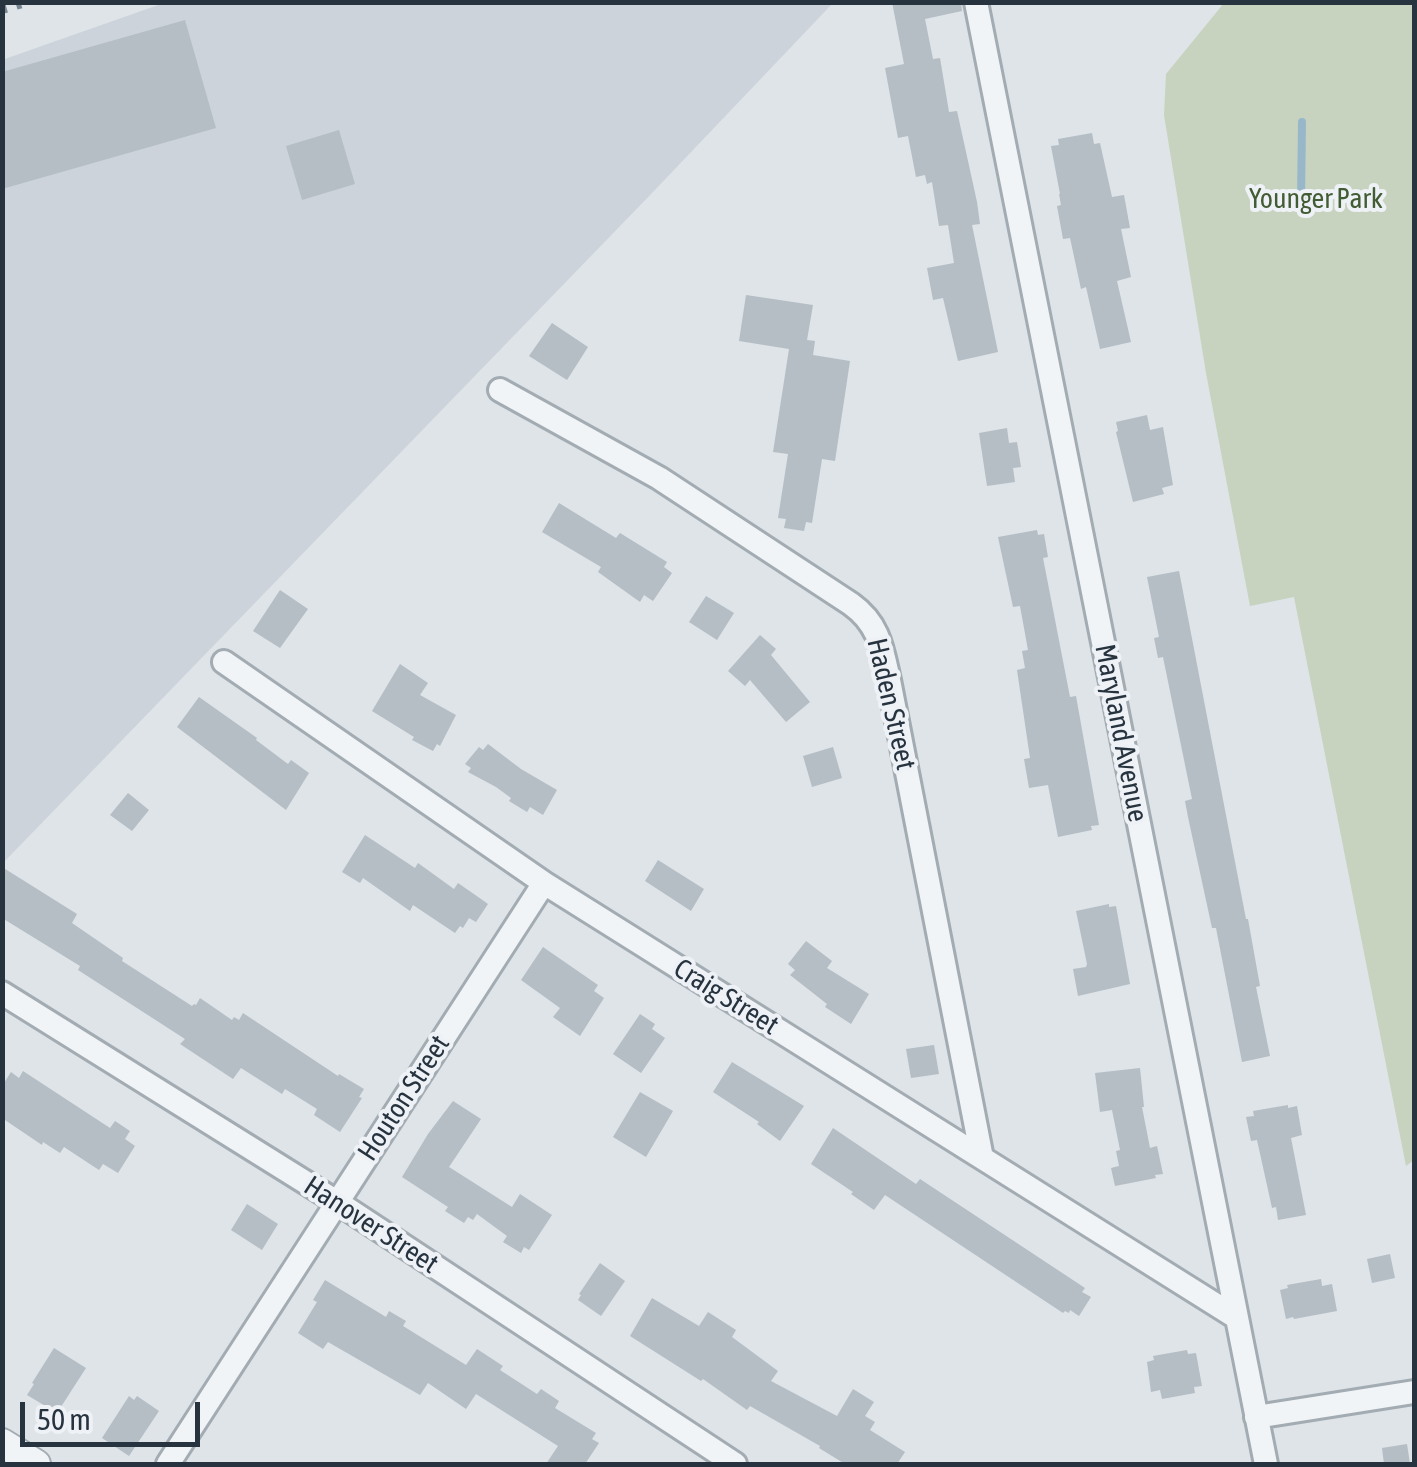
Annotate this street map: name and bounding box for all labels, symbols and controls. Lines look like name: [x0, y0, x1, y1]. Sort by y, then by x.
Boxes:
park label: Younger Park: [1249, 182, 1383, 216]
street label: Haden Street: [860, 635, 922, 773]
street label: Maryland Avenue: [1087, 641, 1155, 825]
street label: Craig Street: [667, 952, 785, 1042]
street label: Houton Street: [351, 1029, 457, 1167]
street label: Hanover Street: [298, 1169, 444, 1281]
scale bar: [25, 1382, 205, 1444]
text: 50 m: [37, 1402, 91, 1436]

